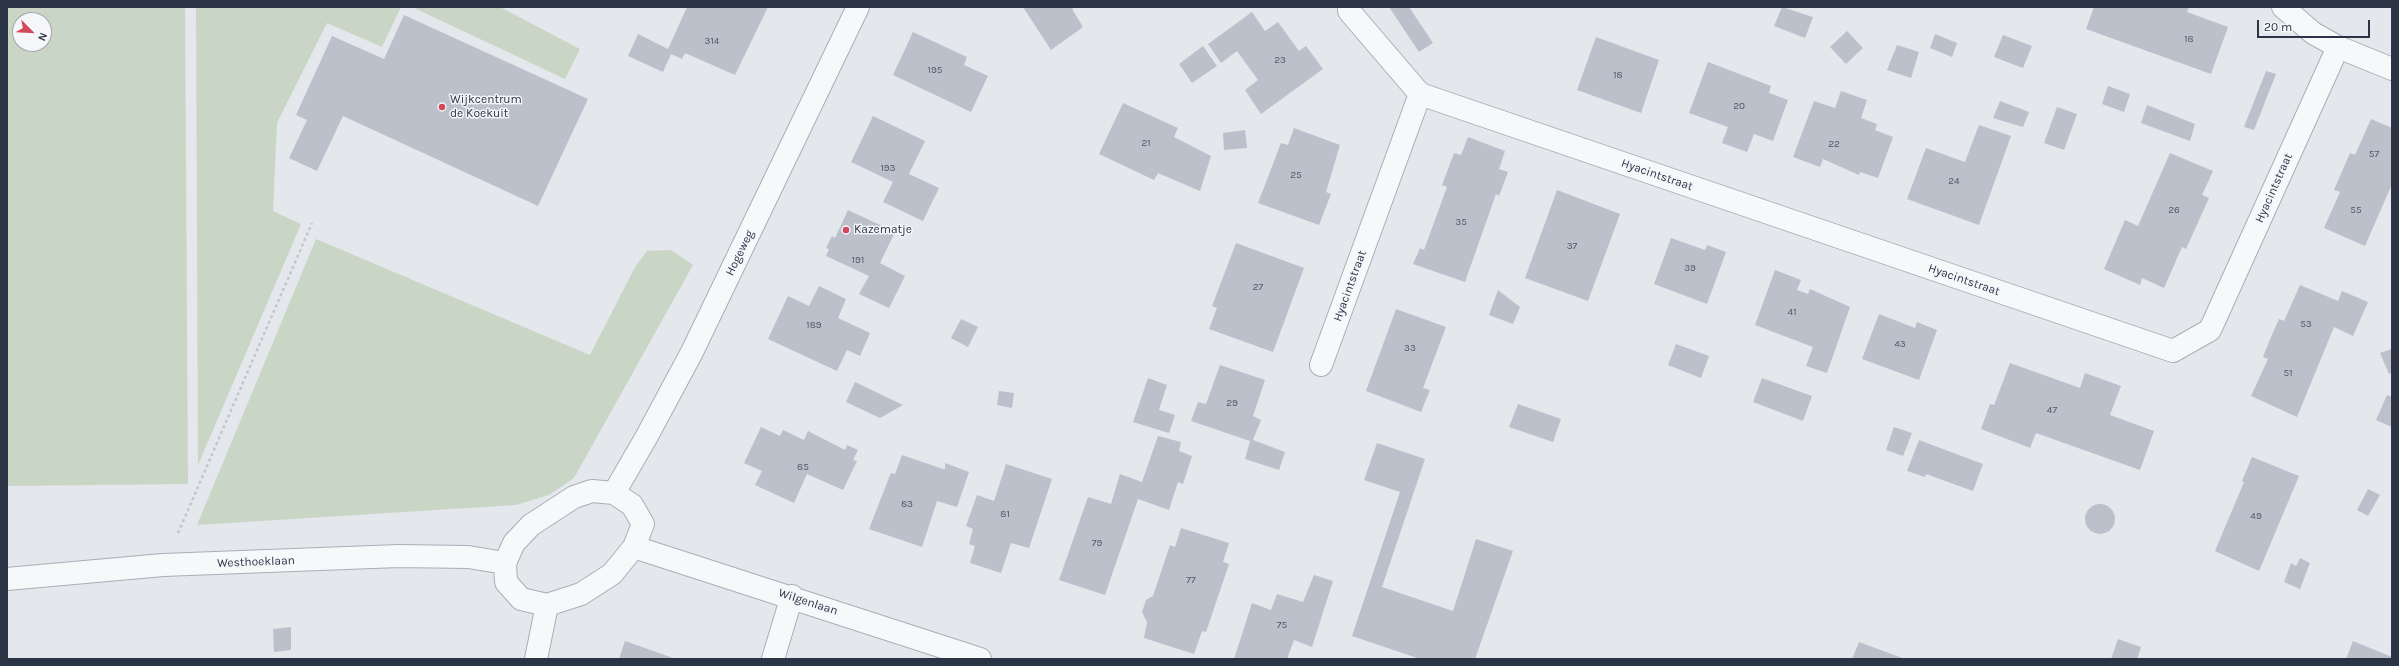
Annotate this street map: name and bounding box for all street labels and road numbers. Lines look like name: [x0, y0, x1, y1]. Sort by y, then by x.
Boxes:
street label: Hyacintstraat: [2252, 151, 2296, 225]
street label: Hyacintstraat: [1619, 156, 1695, 194]
street label: Hogeweg: [723, 228, 757, 278]
street label: Hyacintstraat: [1330, 248, 1370, 324]
street label: Hyacintstraat: [1926, 261, 2002, 299]
street label: Westhoeklaan: [217, 553, 295, 571]
street label: Wilgenlaan: [776, 586, 840, 618]

